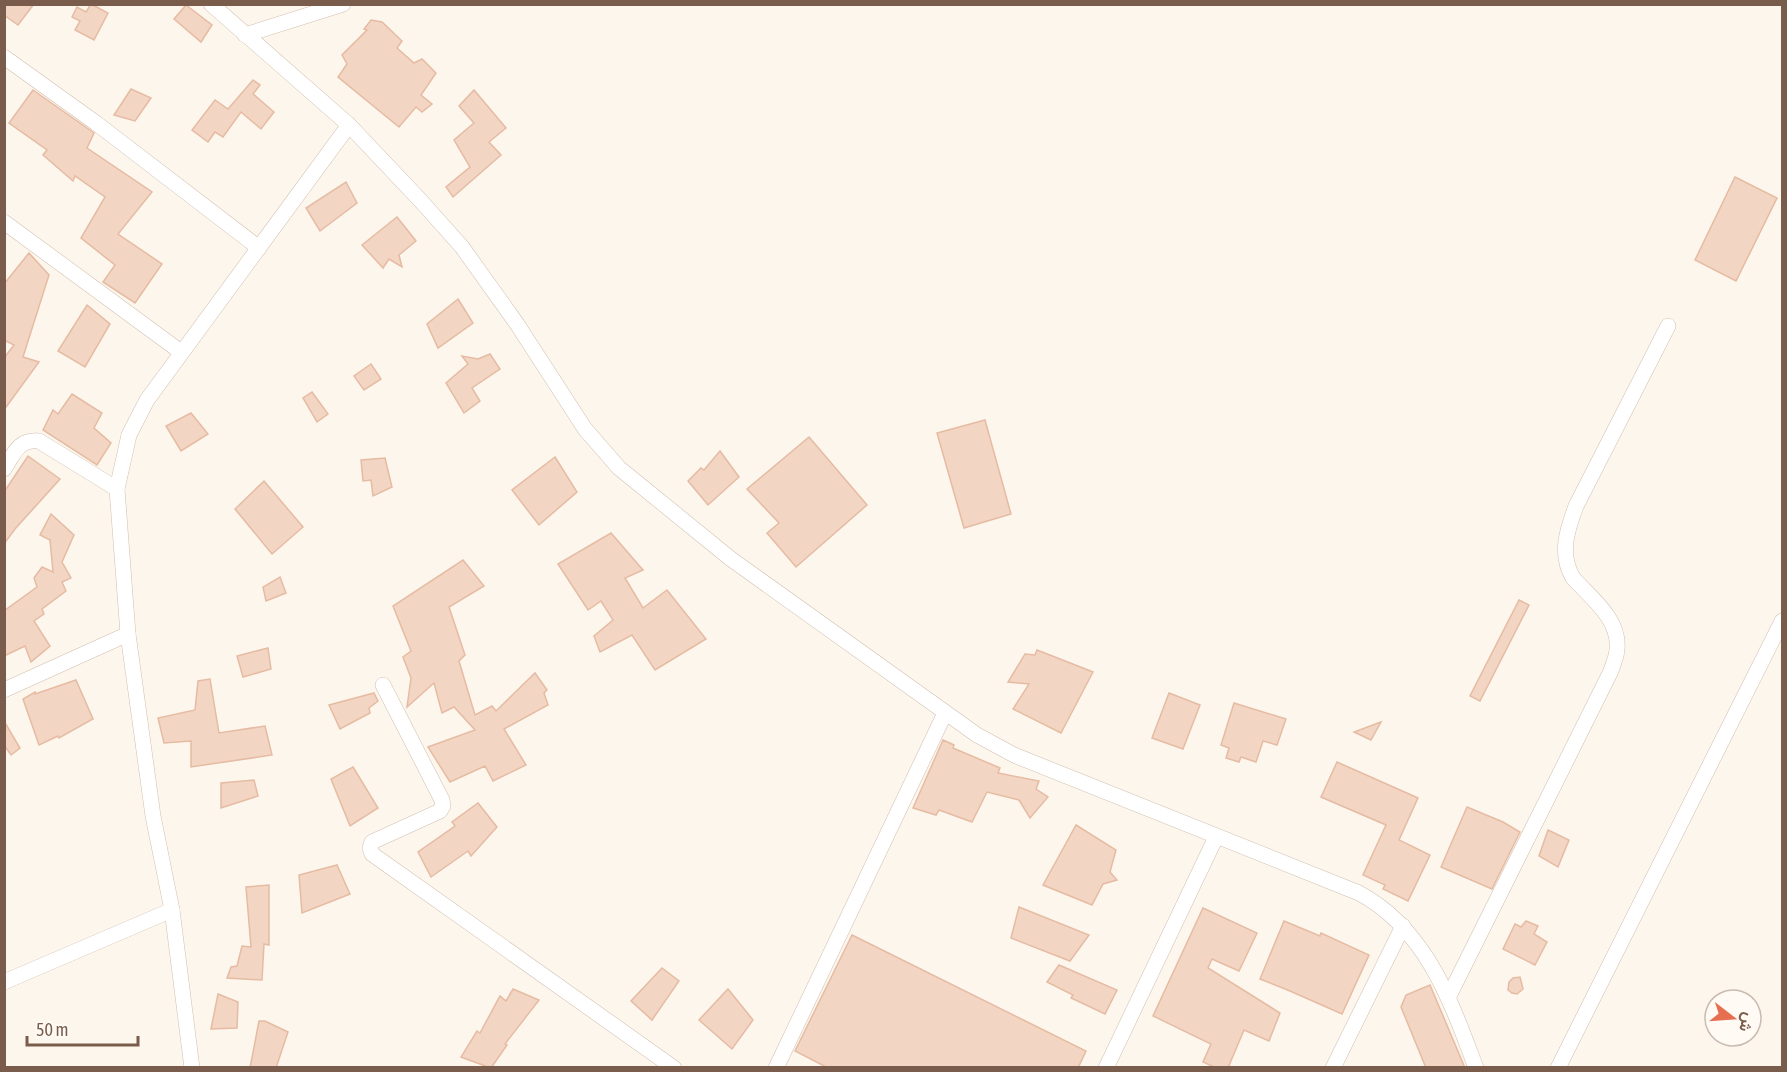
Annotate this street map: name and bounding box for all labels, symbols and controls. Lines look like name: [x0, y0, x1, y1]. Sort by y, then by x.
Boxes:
north arrow: [1703, 988, 1763, 1048]
scale bar: [27, 1009, 138, 1047]
text: ش: [1735, 1010, 1759, 1034]
text: 50 m: [36, 1019, 68, 1040]

